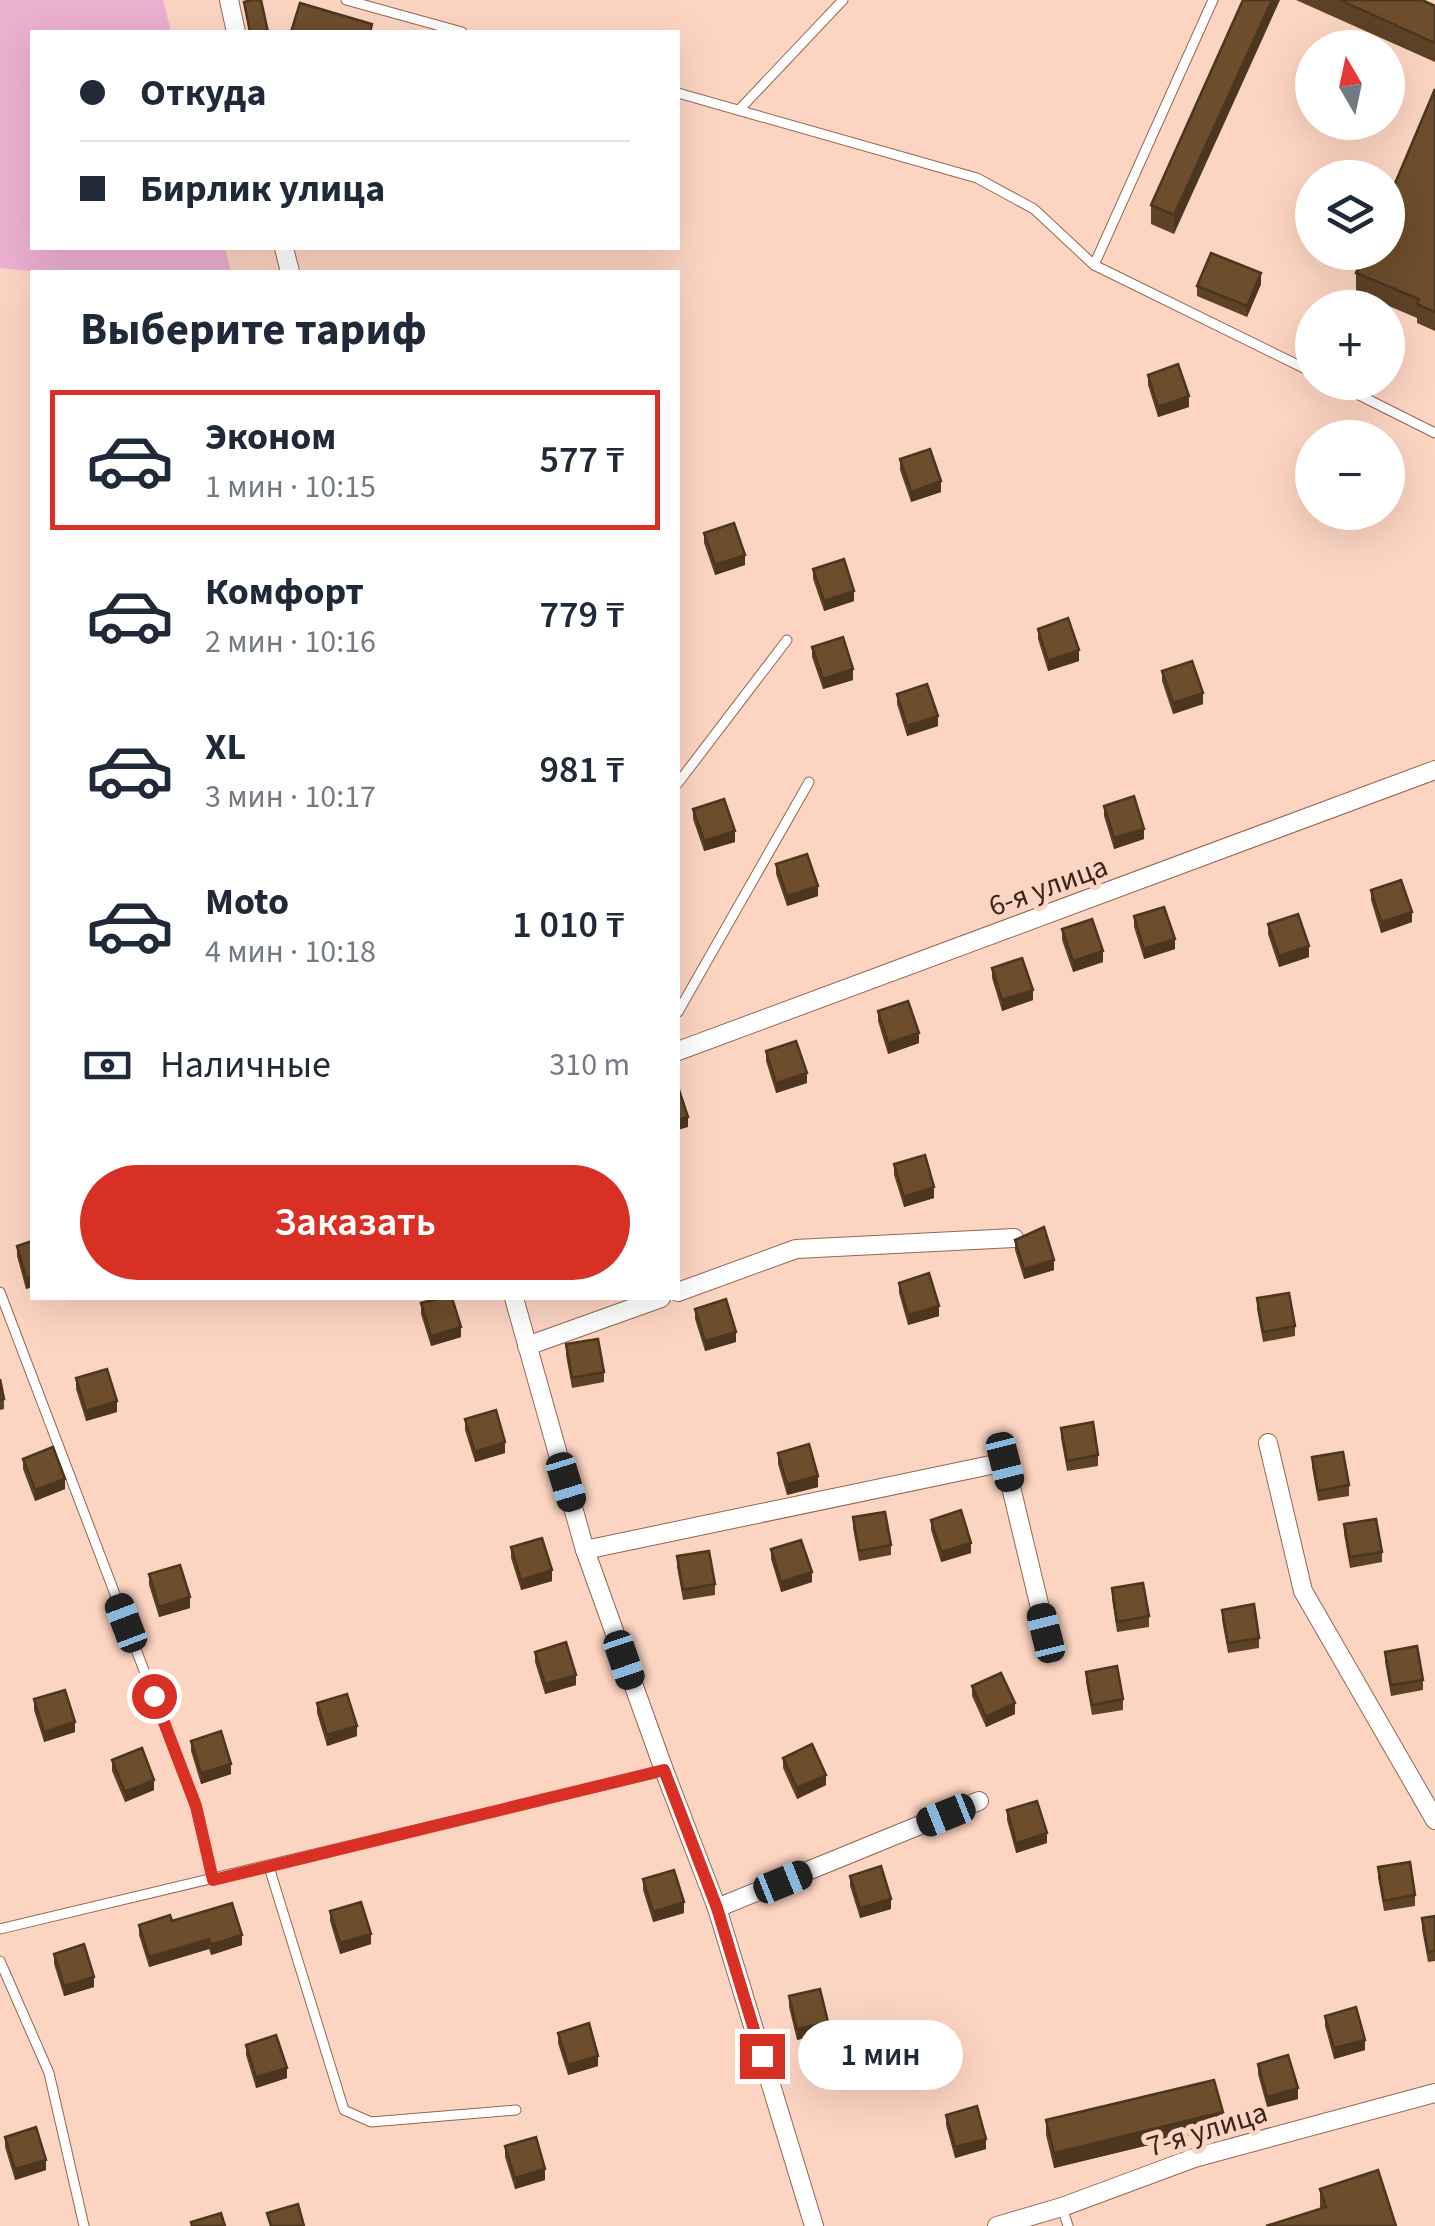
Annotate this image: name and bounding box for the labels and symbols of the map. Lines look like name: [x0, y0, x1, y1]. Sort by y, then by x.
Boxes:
north arrow: [1295, 30, 1405, 140]
street label: 6-я улица: [983, 845, 1114, 928]
car: [983, 1429, 1027, 1495]
car: [543, 1449, 589, 1515]
car: [101, 1590, 151, 1656]
car: [1024, 1600, 1068, 1666]
car: [600, 1627, 648, 1693]
route start: [132, 1674, 177, 1719]
car: [913, 1790, 979, 1840]
car: [750, 1857, 816, 1907]
callout: 1 мин: [797, 2021, 962, 2091]
route end: [740, 2034, 785, 2079]
street label: 7-я улица: [1142, 2091, 1273, 2168]

